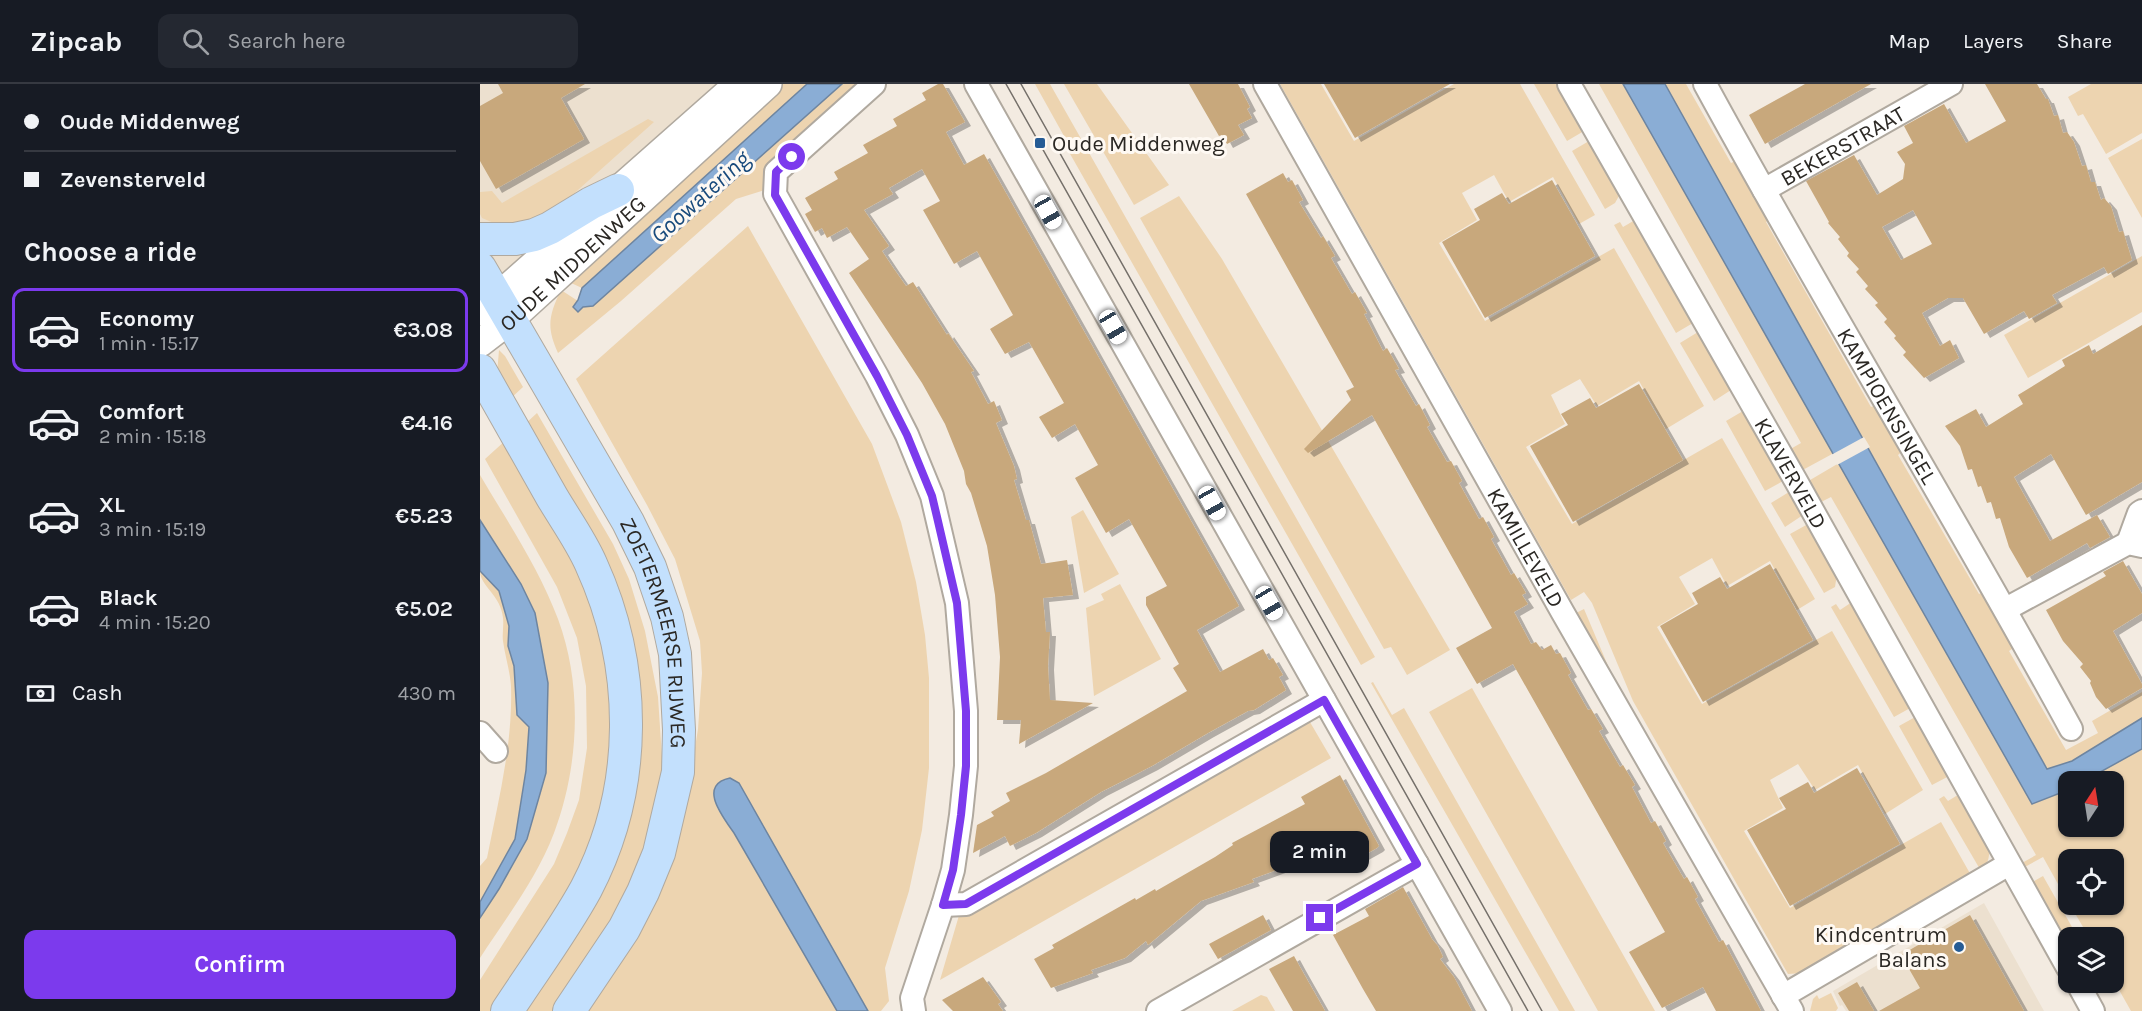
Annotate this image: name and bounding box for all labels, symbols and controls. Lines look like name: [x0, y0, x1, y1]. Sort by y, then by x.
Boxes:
search box: [158, 14, 578, 68]
text: Zipcab: [30, 25, 122, 58]
icon: search: [179, 25, 212, 58]
text: Search here: [227, 28, 346, 54]
text: Map: [1888, 29, 1930, 53]
text: Layers: [1963, 29, 2024, 53]
text: Share: [2057, 29, 2112, 53]
street label: BEKERSTRAAT: [1776, 101, 1909, 192]
text: Oude Middenweg: [60, 109, 240, 135]
place label: Oude Middenweg: [1052, 131, 1225, 157]
marker: Oude Middenweg: [1033, 136, 1047, 150]
route start: [778, 143, 805, 170]
water label: Goowatering: [644, 144, 756, 249]
text: Zevensterveld: [60, 167, 206, 193]
street label: OUDE MIDDENWEG: [495, 191, 651, 337]
car: [1031, 192, 1065, 232]
text: Choose a ride: [24, 236, 197, 268]
icon: car: [27, 303, 81, 357]
text: Economy: [99, 306, 194, 332]
car: [1096, 307, 1130, 347]
text: €3.08: [393, 317, 453, 343]
street label: KAMPIOENSINGEL: [1831, 324, 1942, 490]
text: 1 min · 15:17: [99, 332, 199, 355]
icon: car: [27, 396, 81, 450]
text: Comfort: [99, 399, 184, 425]
text: €4.16: [401, 410, 453, 436]
street label: KLAVERVELD: [1749, 413, 1832, 534]
text: 2 min · 15:18: [99, 425, 207, 448]
car: [1195, 483, 1229, 523]
street label: KAMILLEVELD: [1481, 484, 1569, 612]
icon: car: [27, 489, 81, 543]
text: XL: [99, 492, 125, 518]
text: €5.23: [395, 503, 453, 529]
street label: ZOETERMEERSE RIJWEG: [614, 514, 691, 749]
text: 3 min · 15:19: [99, 518, 206, 541]
icon: car: [27, 582, 81, 636]
car: [1252, 583, 1286, 623]
text: Black: [99, 585, 158, 611]
text: €5.02: [395, 596, 453, 622]
text: 4 min · 15:20: [99, 611, 211, 634]
icon: cash: [24, 677, 57, 710]
text: Cash: [72, 680, 122, 706]
text: 430 m: [398, 682, 456, 705]
north arrow: [2058, 771, 2124, 837]
map controls: [2058, 771, 2124, 993]
callout: 2 min: [1270, 831, 1370, 873]
text: 2 min: [1292, 840, 1347, 863]
button: locate: [2058, 849, 2124, 915]
route end: [1306, 904, 1333, 931]
place label: Kindcentrum Balans: [1815, 922, 1947, 973]
button: layers: [2058, 927, 2124, 993]
button: Confirm: [24, 930, 456, 999]
marker: Kindcentrum Balans: [1952, 940, 1966, 954]

